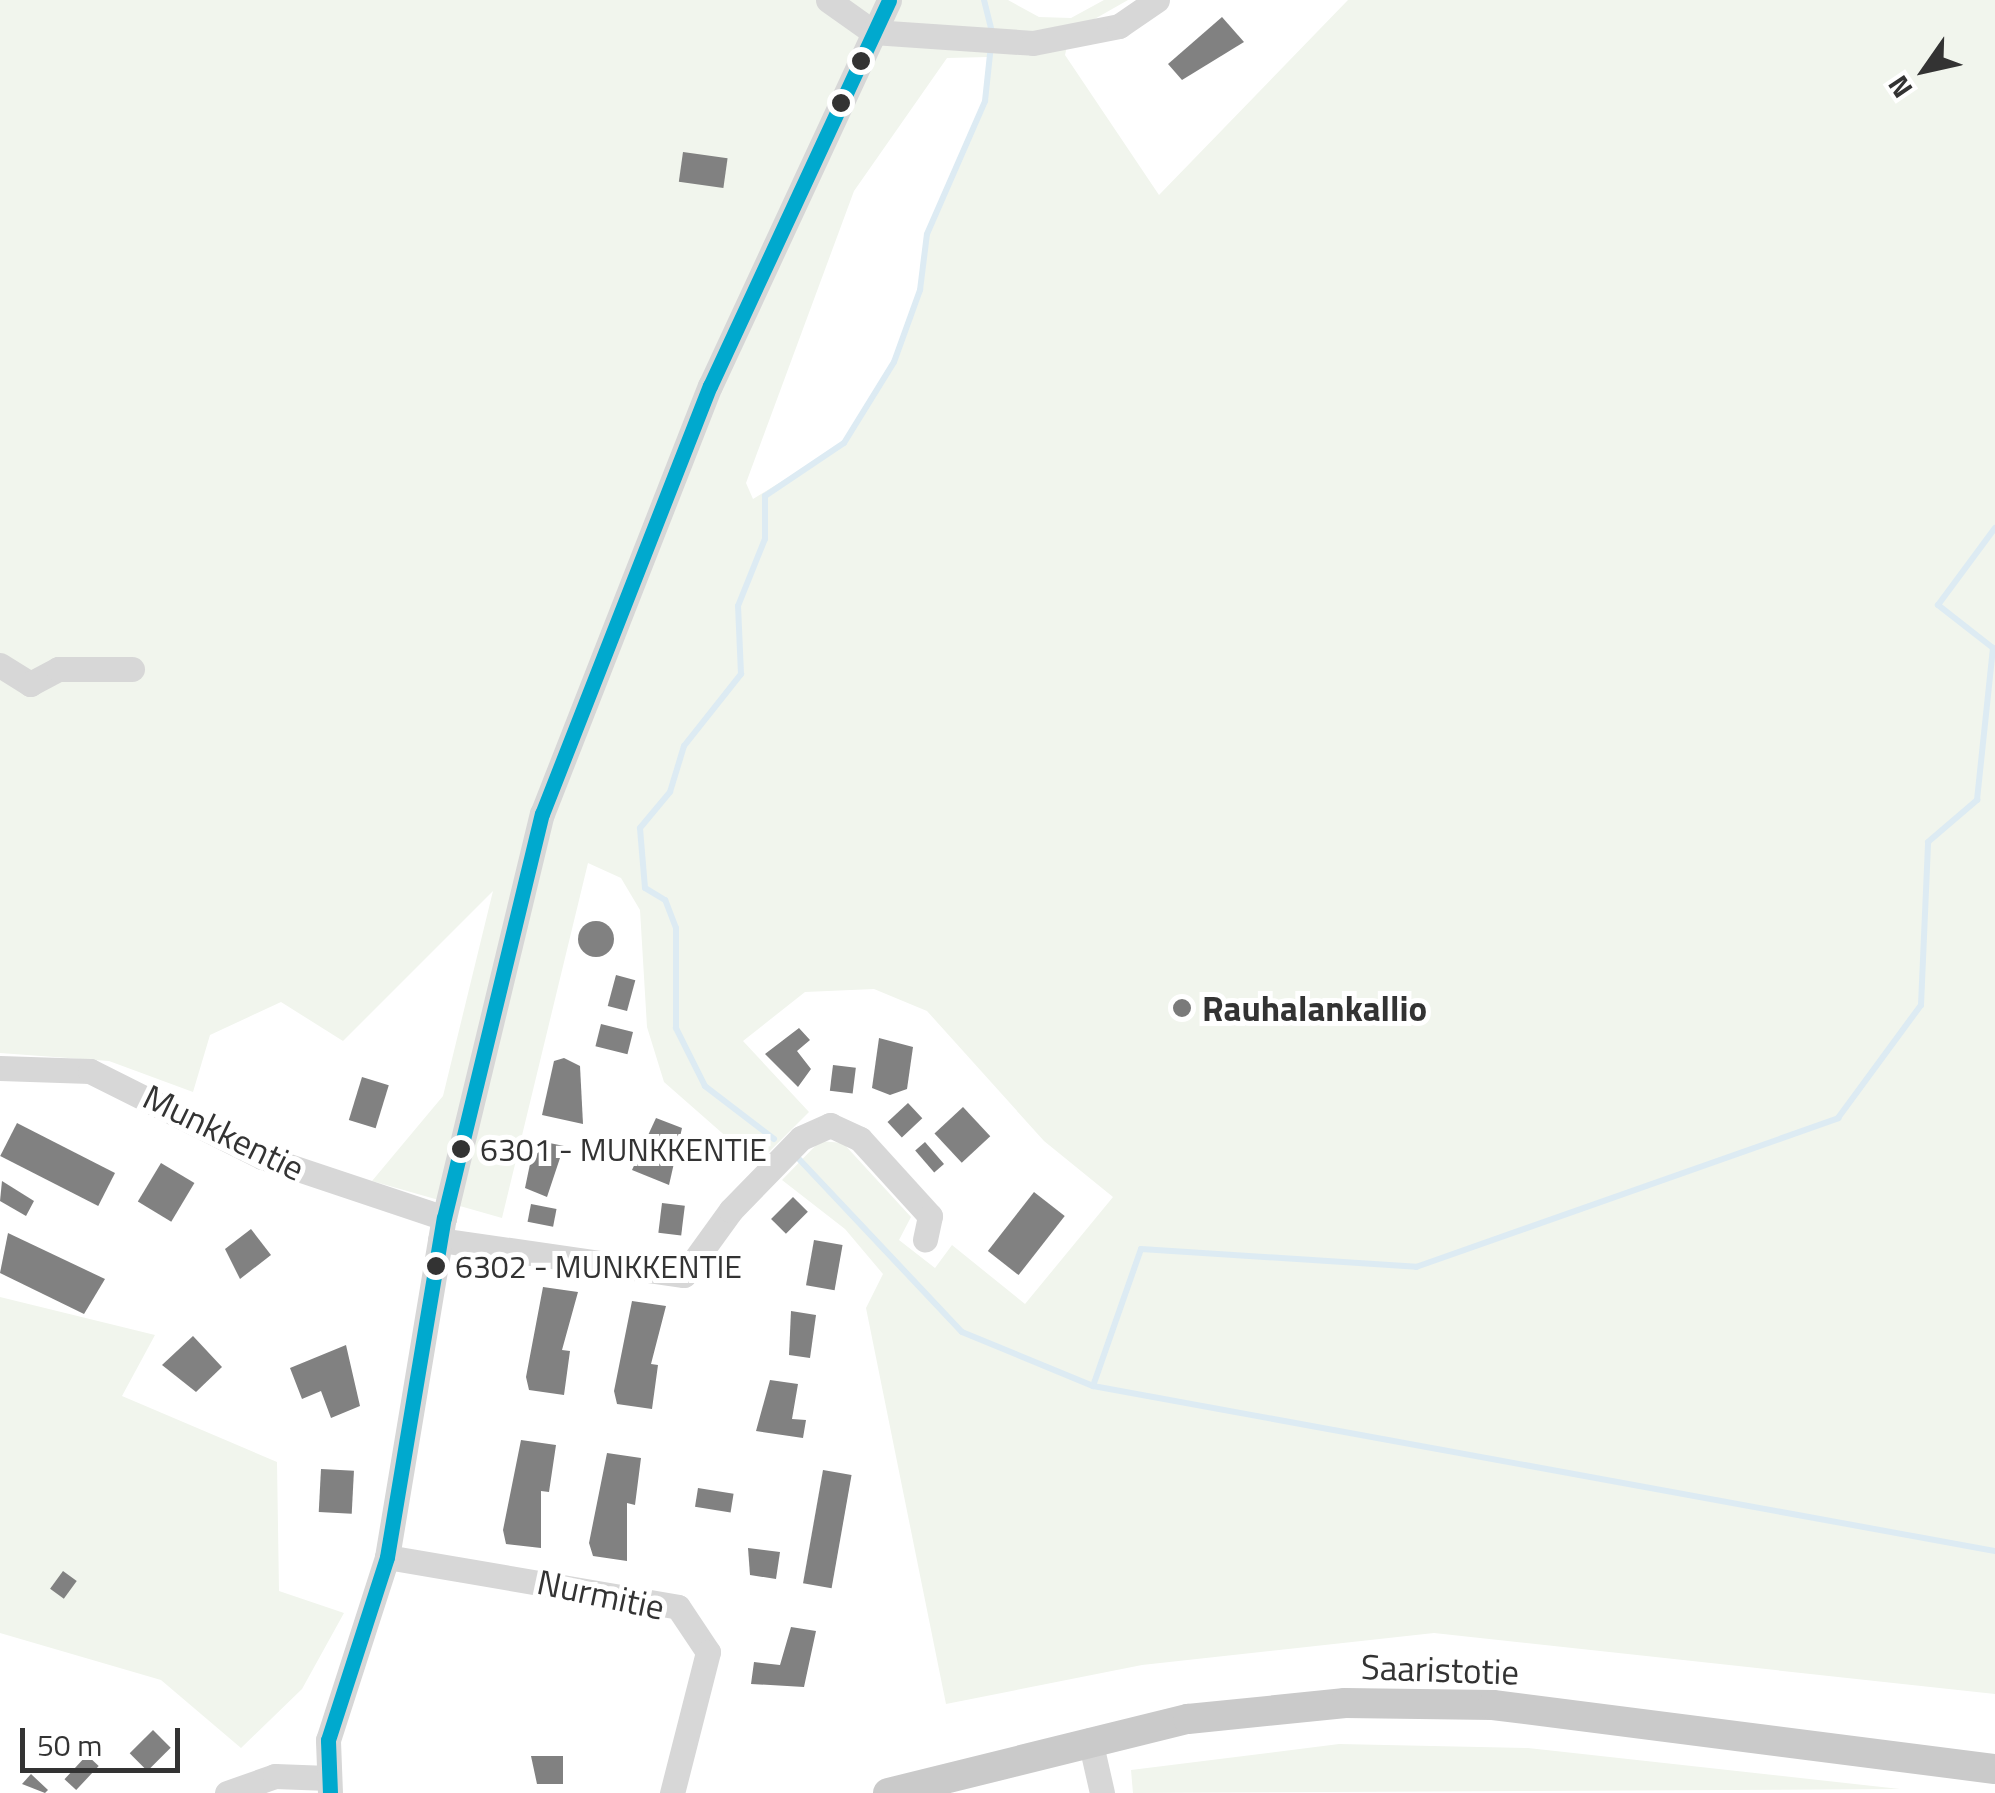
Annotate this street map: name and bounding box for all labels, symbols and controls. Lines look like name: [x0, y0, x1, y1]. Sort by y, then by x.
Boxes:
north arrow: [1875, 20, 1975, 120]
unlabelled marker: [851, 51, 871, 71]
text: N: [1876, 67, 1923, 107]
unlabelled marker: [831, 93, 851, 113]
place label: Rauhalankallio: [1202, 987, 1427, 1029]
marker: Rauhalankallio: [1171, 997, 1193, 1019]
street label: Munkkentie: [137, 1075, 311, 1189]
place label: 6301 - MUNKKENTIE: [480, 1130, 767, 1168]
marker: 6301 - MUNKKENTIE: [451, 1139, 471, 1159]
place label: 6302 - MUNKKENTIE: [455, 1247, 742, 1285]
marker: 6302 - MUNKKENTIE: [426, 1256, 446, 1276]
street label: Nurmitie: [534, 1560, 668, 1628]
street label: Saaristotie: [1360, 1645, 1520, 1693]
scale bar: [25, 1708, 185, 1770]
text: 50 m: [37, 1722, 102, 1768]

